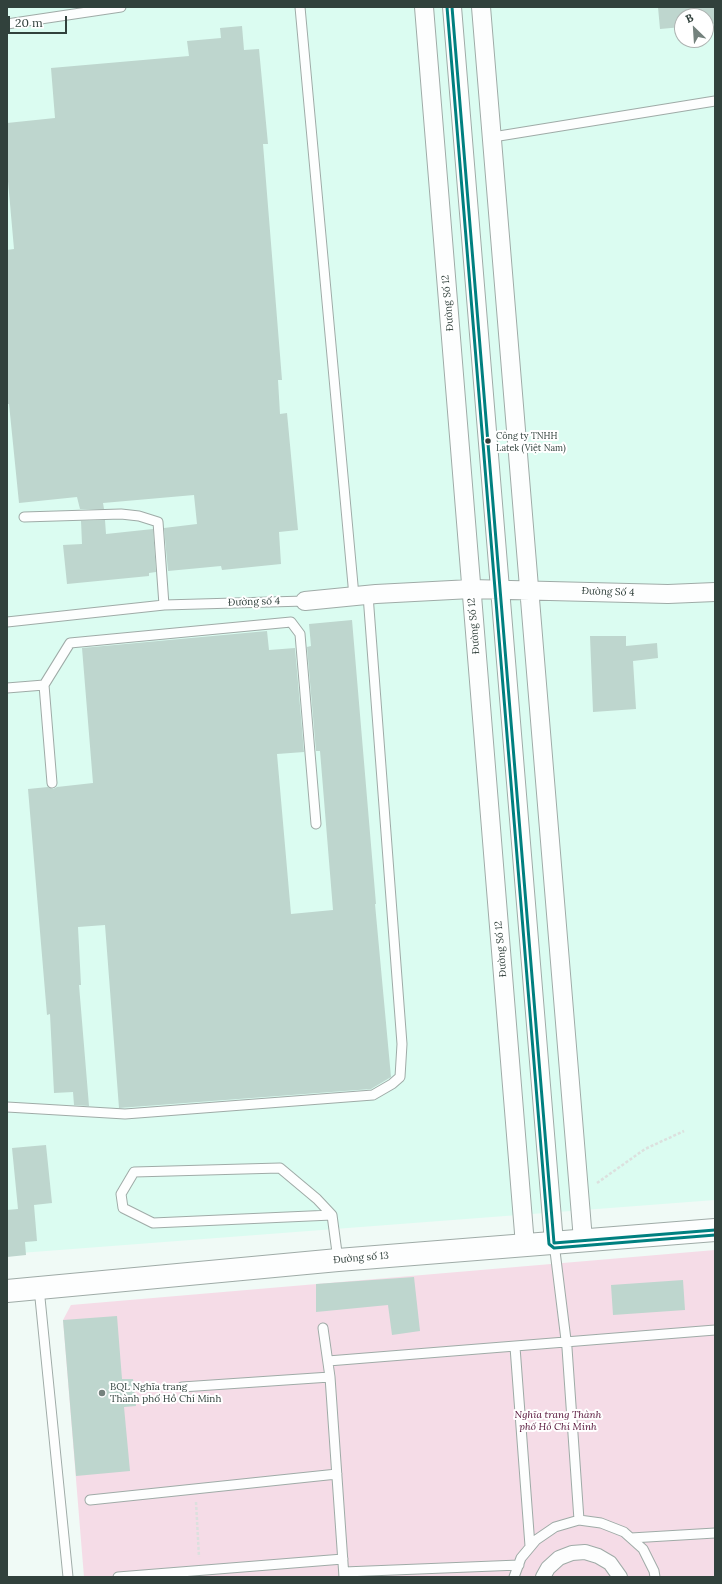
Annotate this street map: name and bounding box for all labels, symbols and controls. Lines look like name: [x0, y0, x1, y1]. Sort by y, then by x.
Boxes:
scale bar: [10, 8, 69, 34]
north arrow: [674, 8, 714, 48]
text: B: [683, 10, 696, 26]
text: 20 m: [15, 15, 43, 30]
street label: Đường Số 12: [440, 274, 456, 332]
place label: Công ty TNHH Latek (Việt Nam): [496, 431, 566, 452]
marker: Công ty TNHH Latek (Việt Nam): [483, 436, 493, 446]
street label: Đường Số 4: [581, 585, 635, 599]
street label: Đường số 4: [228, 595, 280, 609]
street label: Đường Số 12: [466, 597, 482, 655]
street label: Đường Số 12: [493, 920, 509, 978]
street label: Đường số 13: [333, 1250, 389, 1266]
place label: BQL Nghĩa trang Thành phố Hồ Chí Minh: [110, 1381, 221, 1404]
marker: BQL Nghĩa trang Thành phố Hồ Chí Minh: [97, 1388, 107, 1398]
park label: Nghĩa trang Thành phố Hồ Chí Minh: [515, 1409, 601, 1432]

